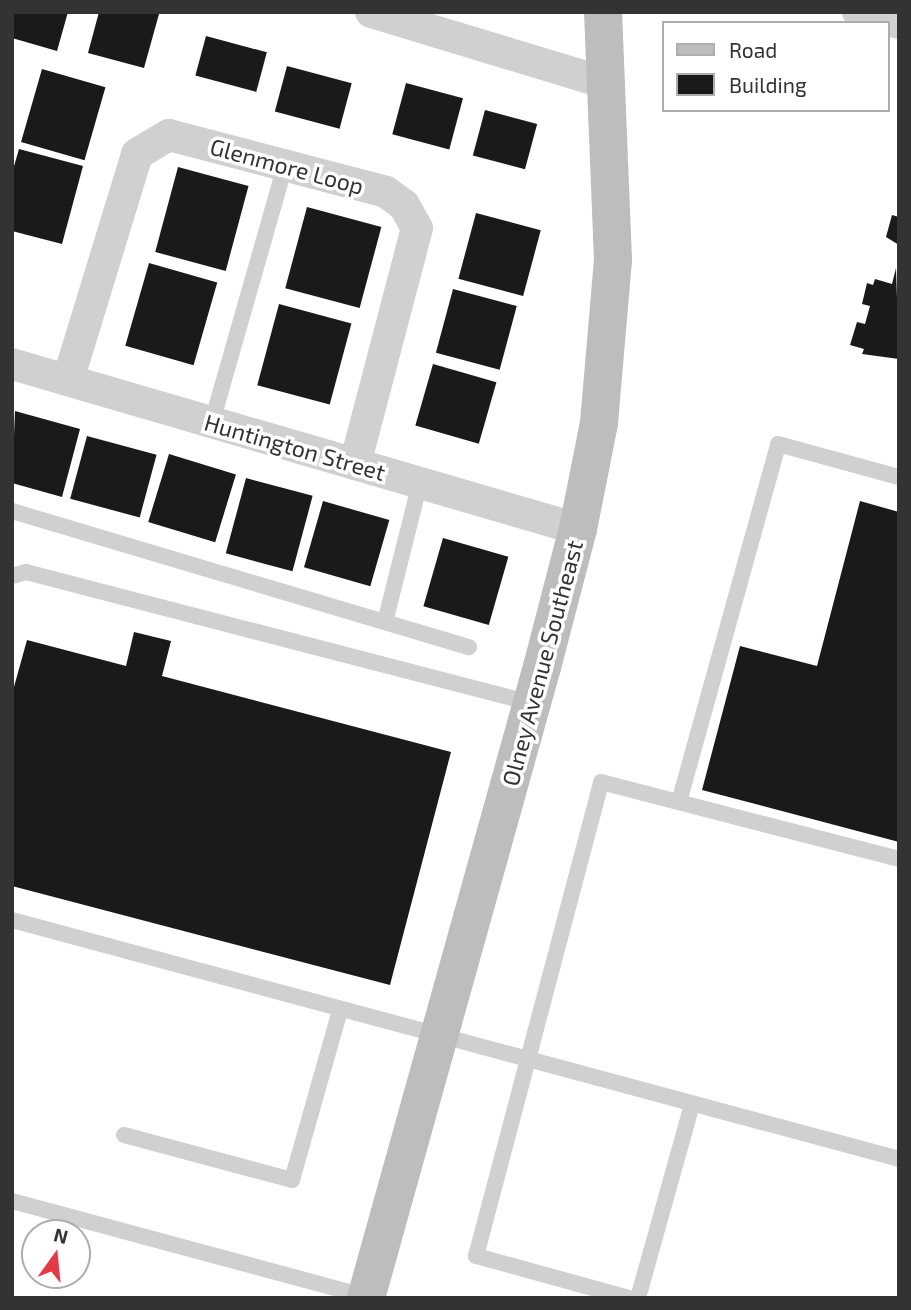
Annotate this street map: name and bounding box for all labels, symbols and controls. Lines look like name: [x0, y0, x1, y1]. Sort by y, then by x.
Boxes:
legend: [662, 21, 890, 112]
text: Road: [729, 37, 777, 62]
text: Building: [729, 72, 807, 97]
street label: Glenmore Loop: [207, 132, 367, 200]
street label: Huntington Street: [201, 408, 389, 486]
street label: Olney Avenue Southeast: [496, 537, 588, 789]
north arrow: [21, 1219, 91, 1289]
text: N: [51, 1222, 71, 1248]

